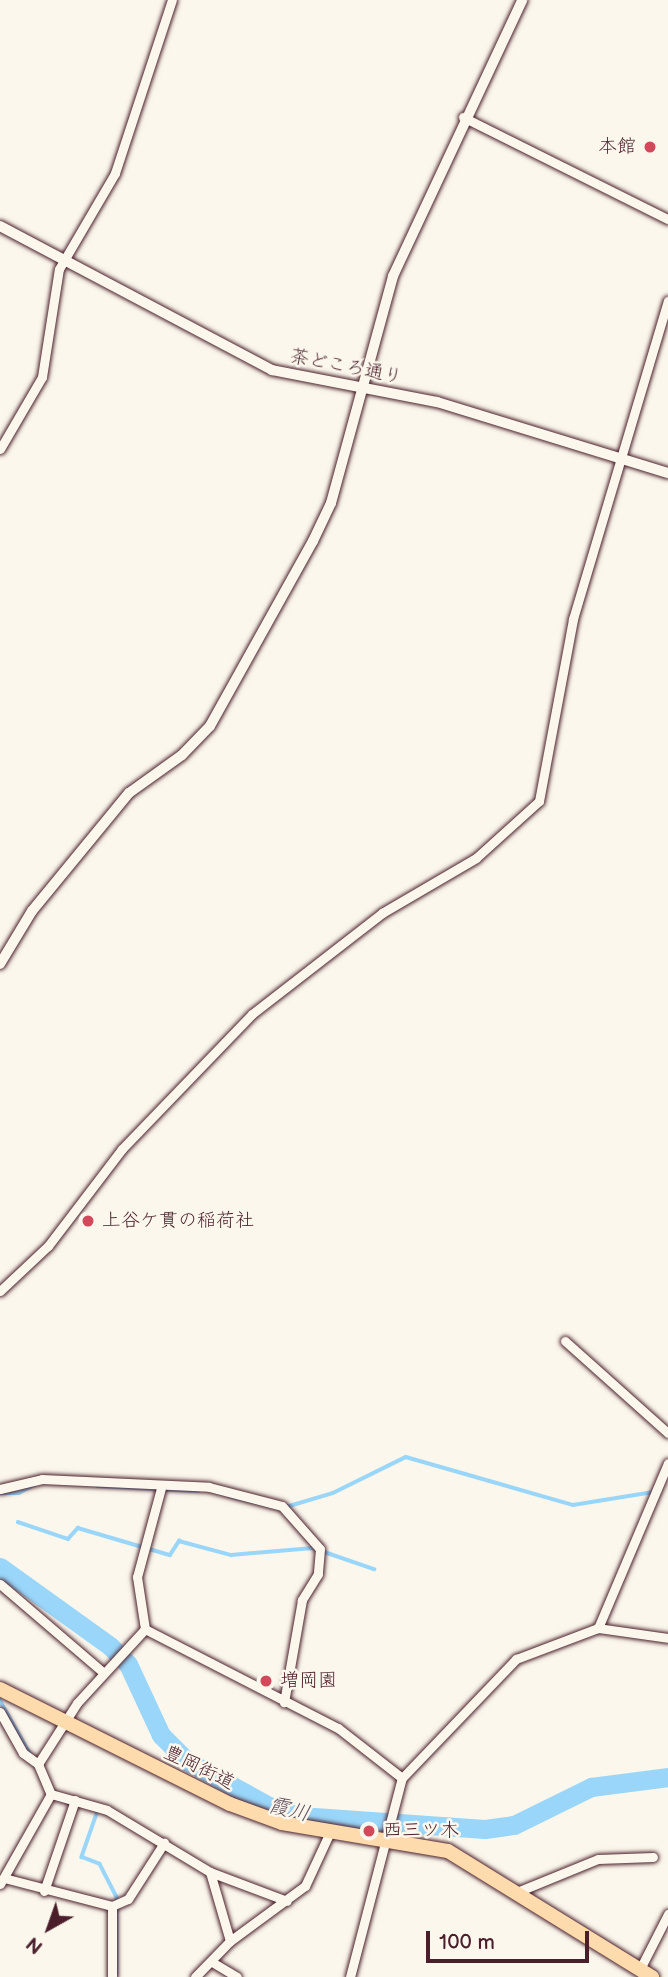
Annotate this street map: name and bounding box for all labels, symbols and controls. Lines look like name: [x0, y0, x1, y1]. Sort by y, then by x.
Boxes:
place label: 本館: [598, 136, 636, 158]
marker: 本館: [642, 139, 658, 155]
street label: 茶どころ通り: [288, 345, 404, 389]
place label: 上谷ケ貫の稲荷社: [102, 1210, 254, 1232]
marker: 上谷ケ貫の稲荷社: [80, 1213, 96, 1229]
place label: 増岡園: [280, 1670, 337, 1692]
marker: 増岡園: [258, 1673, 274, 1689]
street label: 豊岡街道: [160, 1741, 238, 1795]
water label: 霞川: [266, 1793, 312, 1827]
place label: 西三ツ木: [383, 1820, 459, 1842]
marker: 西三ツ木: [361, 1823, 377, 1839]
north arrow: [14, 1893, 84, 1963]
scale bar: [430, 1918, 593, 1962]
text: 100 m: [439, 1930, 495, 1955]
text: N: [22, 1931, 48, 1958]

